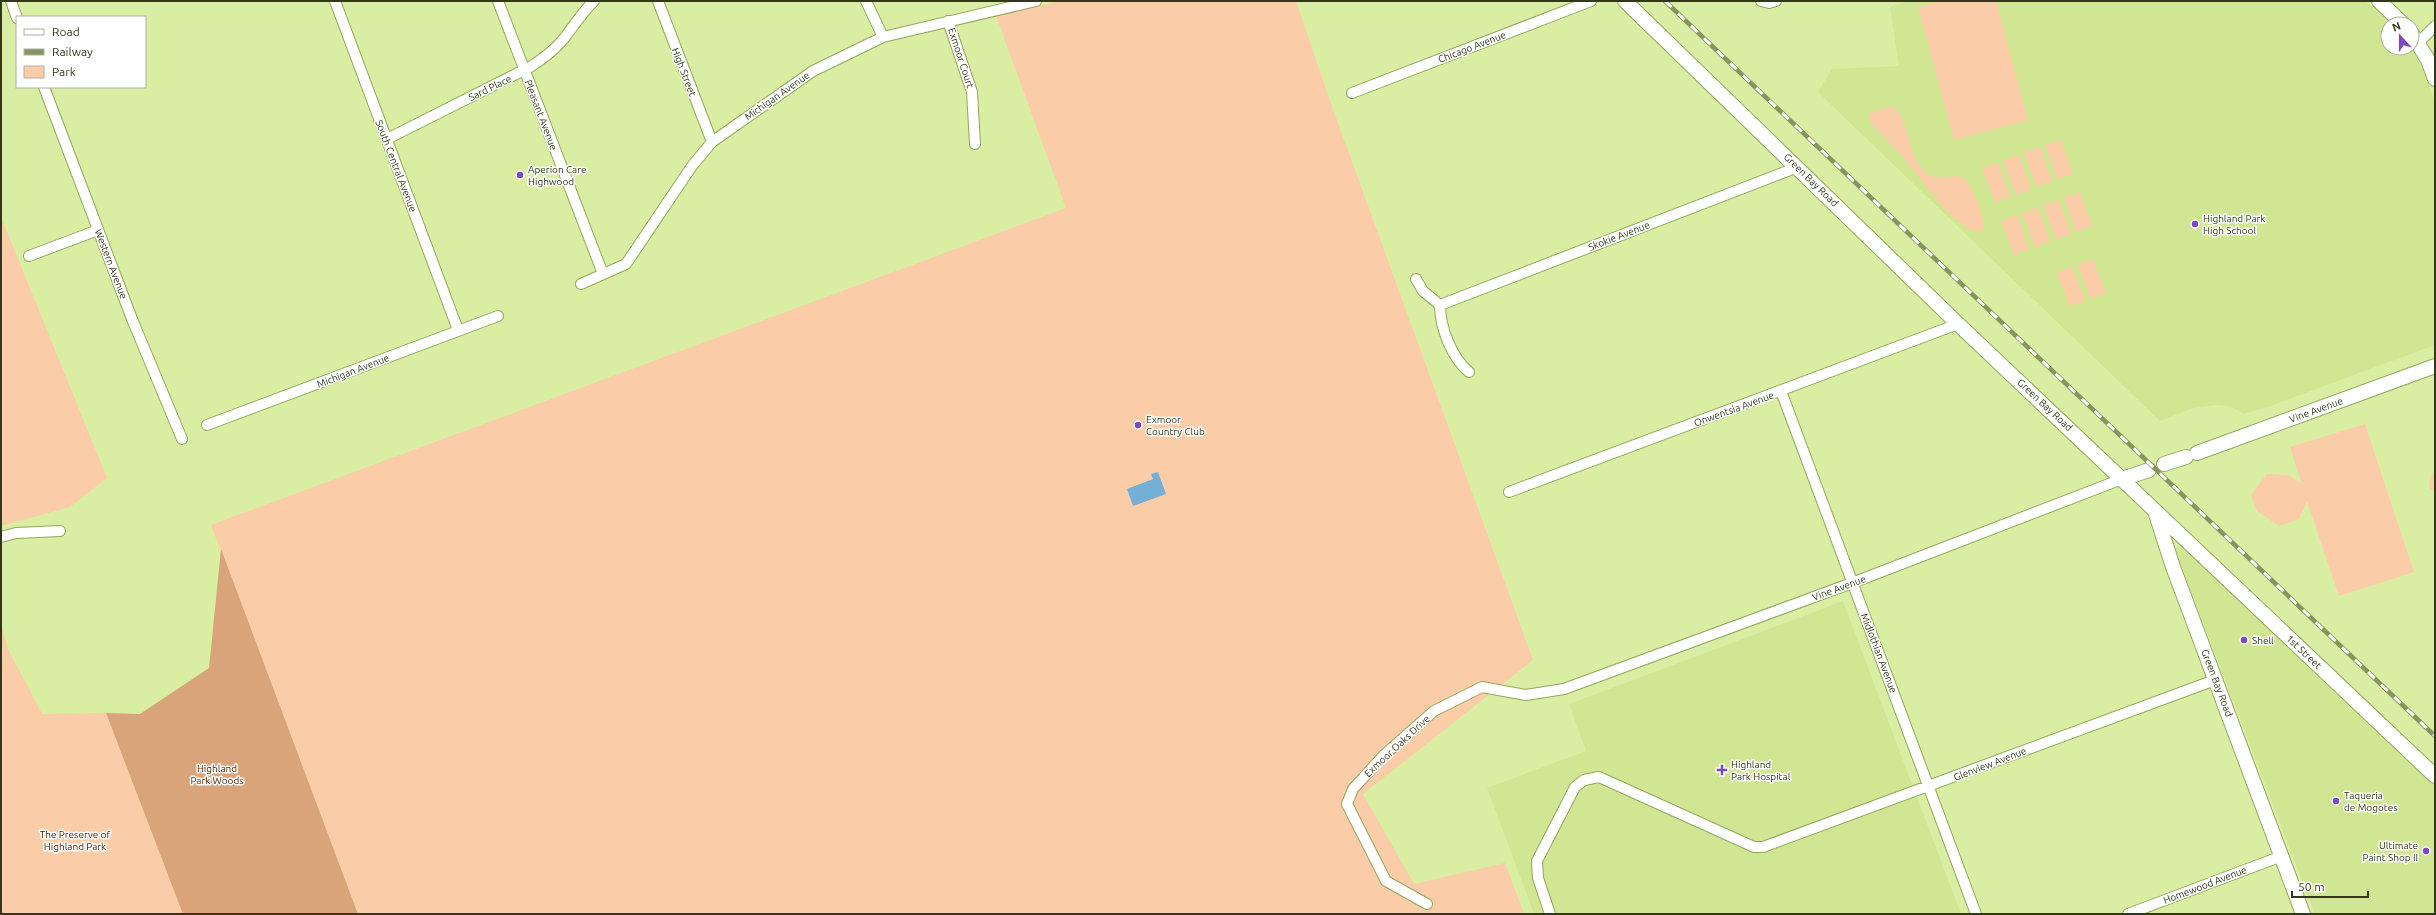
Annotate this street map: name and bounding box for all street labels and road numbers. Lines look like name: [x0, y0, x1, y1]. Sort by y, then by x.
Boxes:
street label: Exmoor Court: [946, 27, 976, 90]
street label: Chicago Avenue: [1437, 29, 1507, 65]
street label: High Street: [670, 46, 698, 98]
street label: Michigan Avenue: [743, 70, 811, 122]
street label: Sard Place: [467, 73, 513, 103]
street label: Pleasant Avenue: [523, 78, 559, 152]
street label: South Central Avenue: [373, 119, 419, 213]
street label: Green Bay Road: [1782, 151, 1840, 209]
street label: Skokie Avenue: [1587, 219, 1651, 253]
street label: Western Avenue: [93, 228, 129, 300]
street label: Michigan Avenue: [315, 352, 391, 390]
street label: Green Bay Road: [2015, 377, 2075, 433]
street label: Onwentsia Avenue: [1693, 389, 1775, 429]
street label: Vine Avenue: [2288, 395, 2344, 425]
street label: Vine Avenue: [1811, 573, 1867, 603]
street label: Midlothian Avenue: [1859, 612, 1899, 694]
street label: 1st Street: [2284, 633, 2324, 671]
street label: Green Bay Road: [2199, 648, 2235, 718]
street label: Exmoor Oaks Drive: [1362, 713, 1432, 779]
street label: Glenview Avenue: [1952, 745, 2028, 783]
street label: Homewood Avenue: [2162, 864, 2248, 906]

